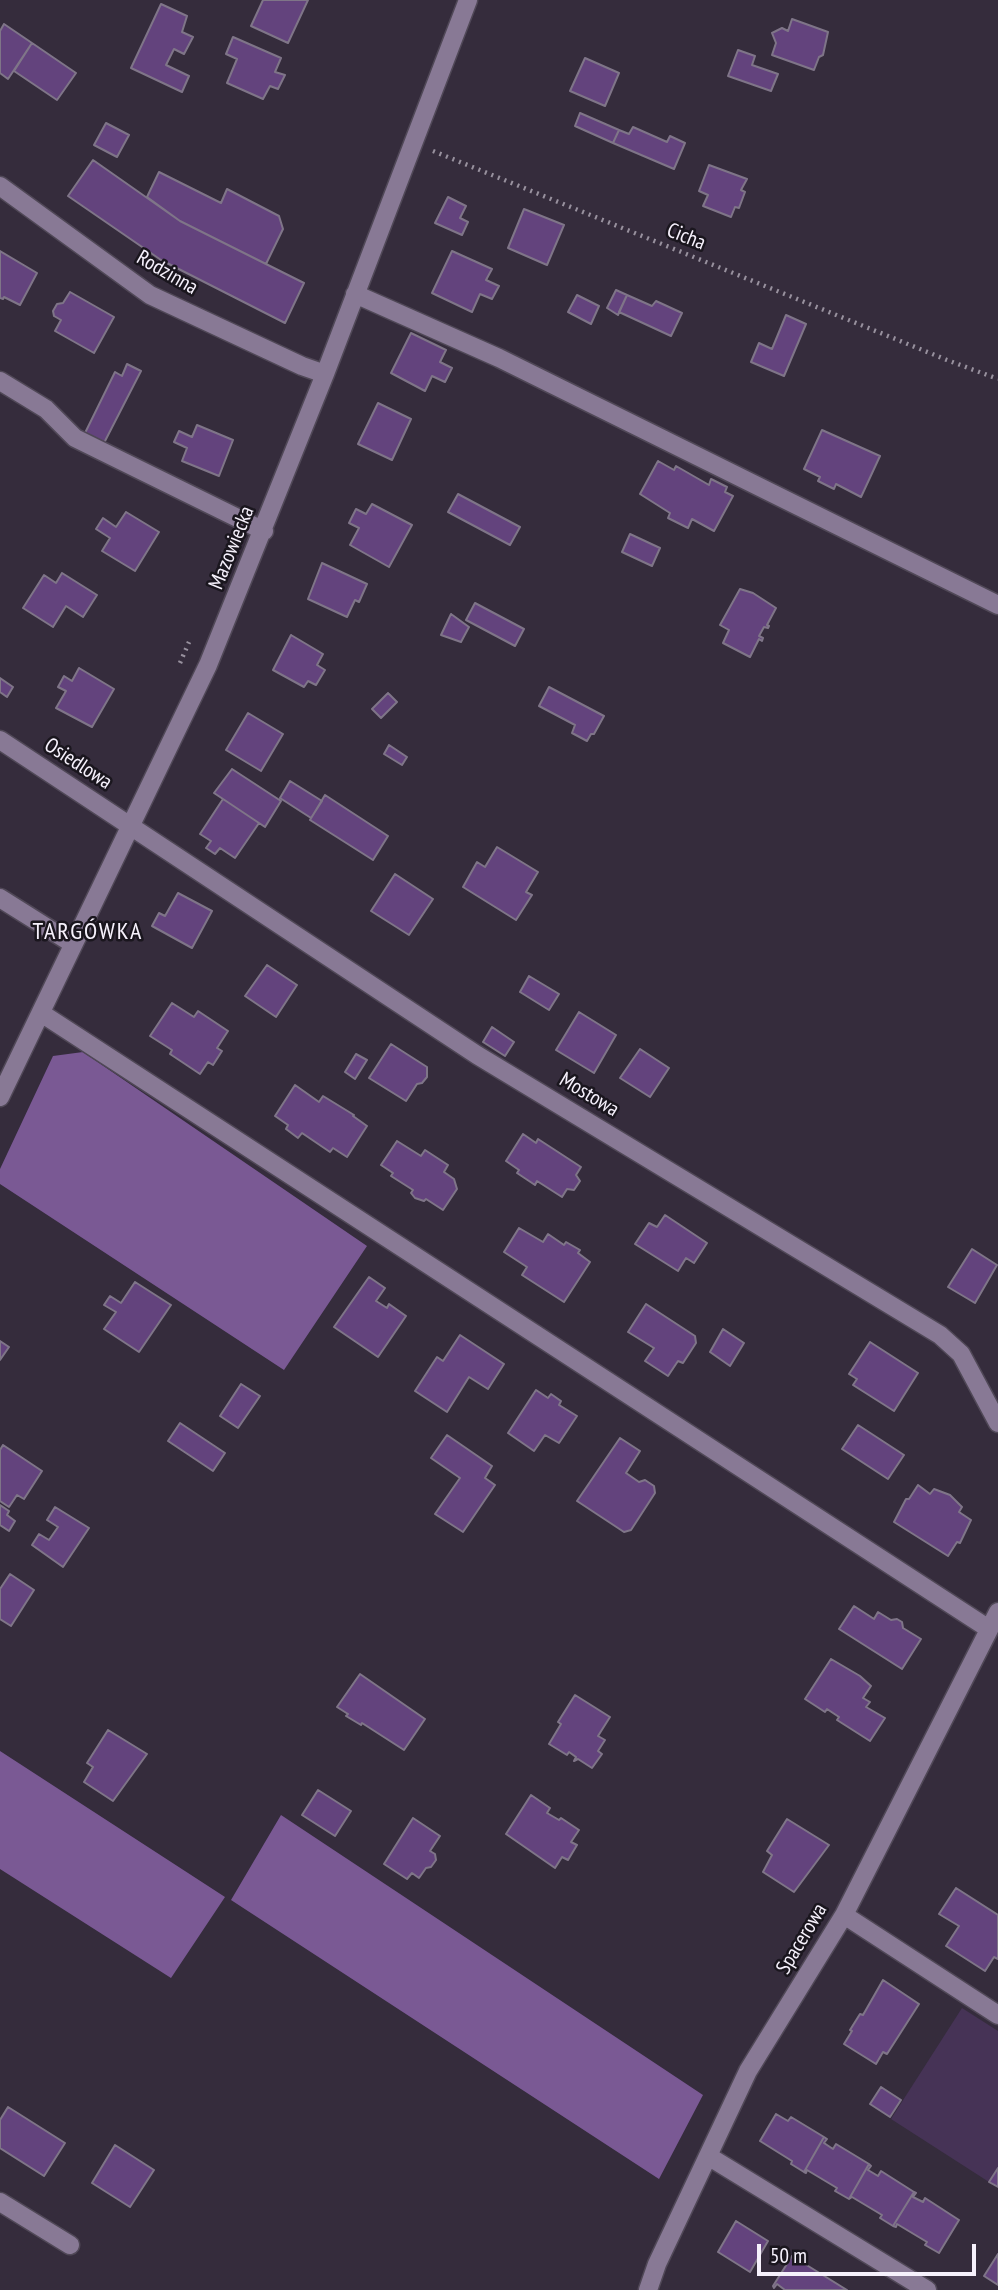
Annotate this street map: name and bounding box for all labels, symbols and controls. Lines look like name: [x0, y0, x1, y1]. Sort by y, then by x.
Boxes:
street label: Cicha: [663, 218, 709, 256]
street label: Rodzinna: [132, 245, 202, 301]
street label: Mazowiecka: [204, 503, 260, 593]
street label: Osiedlowa: [39, 733, 117, 795]
district label: TARGÓWKA: [34, 918, 142, 946]
street label: Mostowa: [555, 1068, 623, 1122]
street label: Spacerowa: [771, 1899, 833, 1979]
scale bar: [760, 2230, 979, 2274]
text: 50 m: [770, 2242, 807, 2269]

